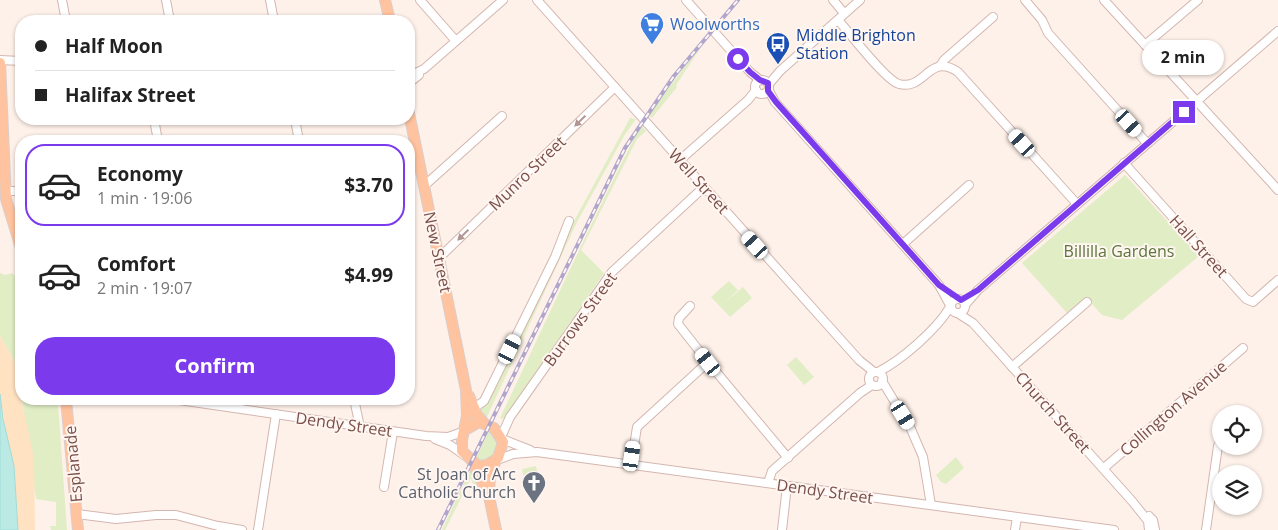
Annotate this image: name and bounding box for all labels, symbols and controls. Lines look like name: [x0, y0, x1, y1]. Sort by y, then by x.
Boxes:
supermarket icon: Woolworths: [639, 11, 665, 45]
place label: Woolworths: [670, 13, 760, 35]
place label: Middle Brighton Station: [796, 24, 916, 64]
bus stop icon: Middle Brighton Station: [765, 31, 791, 65]
text: Half Moon: [65, 33, 163, 59]
callout: 2 min: [1143, 39, 1225, 74]
text: 2 min: [1161, 46, 1205, 68]
route start: [727, 48, 749, 70]
text: Halifax Street: [65, 82, 195, 108]
route end: [1173, 101, 1195, 123]
car: [1113, 107, 1144, 139]
one-way arrow: [574, 115, 586, 127]
car: [1006, 127, 1037, 159]
street label: Munro Street: [484, 130, 570, 215]
street label: Well Street: [664, 144, 734, 219]
text: Economy: [97, 161, 183, 187]
icon: car: [37, 163, 82, 208]
text: $3.70: [344, 172, 393, 198]
text: 1 min · 19:06: [97, 187, 192, 209]
street label: New Street: [419, 209, 457, 295]
street label: Hall Street: [1165, 210, 1233, 282]
one-way arrow: [458, 228, 470, 240]
car: [739, 229, 770, 261]
park label: Billilla Gardens: [1064, 240, 1174, 262]
text: Comfort: [97, 251, 176, 277]
icon: car: [37, 253, 82, 298]
text: $4.99: [344, 262, 393, 288]
street label: Burrows Street: [538, 267, 622, 371]
text: 2 min · 19:07: [97, 277, 192, 299]
car: [496, 332, 523, 366]
button: Confirm: [35, 337, 395, 395]
car: [692, 346, 723, 378]
street label: Collington Avenue: [1115, 355, 1231, 461]
street label: Church Street: [1011, 367, 1096, 458]
car: [888, 398, 917, 432]
map controls: [1212, 405, 1262, 515]
button: locate: [1212, 405, 1262, 455]
street label: Dendy Street: [294, 406, 394, 442]
street label: Esplanade: [59, 425, 87, 503]
car: [622, 440, 641, 472]
place label: St Joan of Arc Catholic Church: [398, 463, 516, 503]
button: layers: [1212, 465, 1262, 515]
church icon: St Joan of Arc Catholic Church: [521, 470, 547, 504]
street label: Dendy Street: [775, 473, 875, 509]

